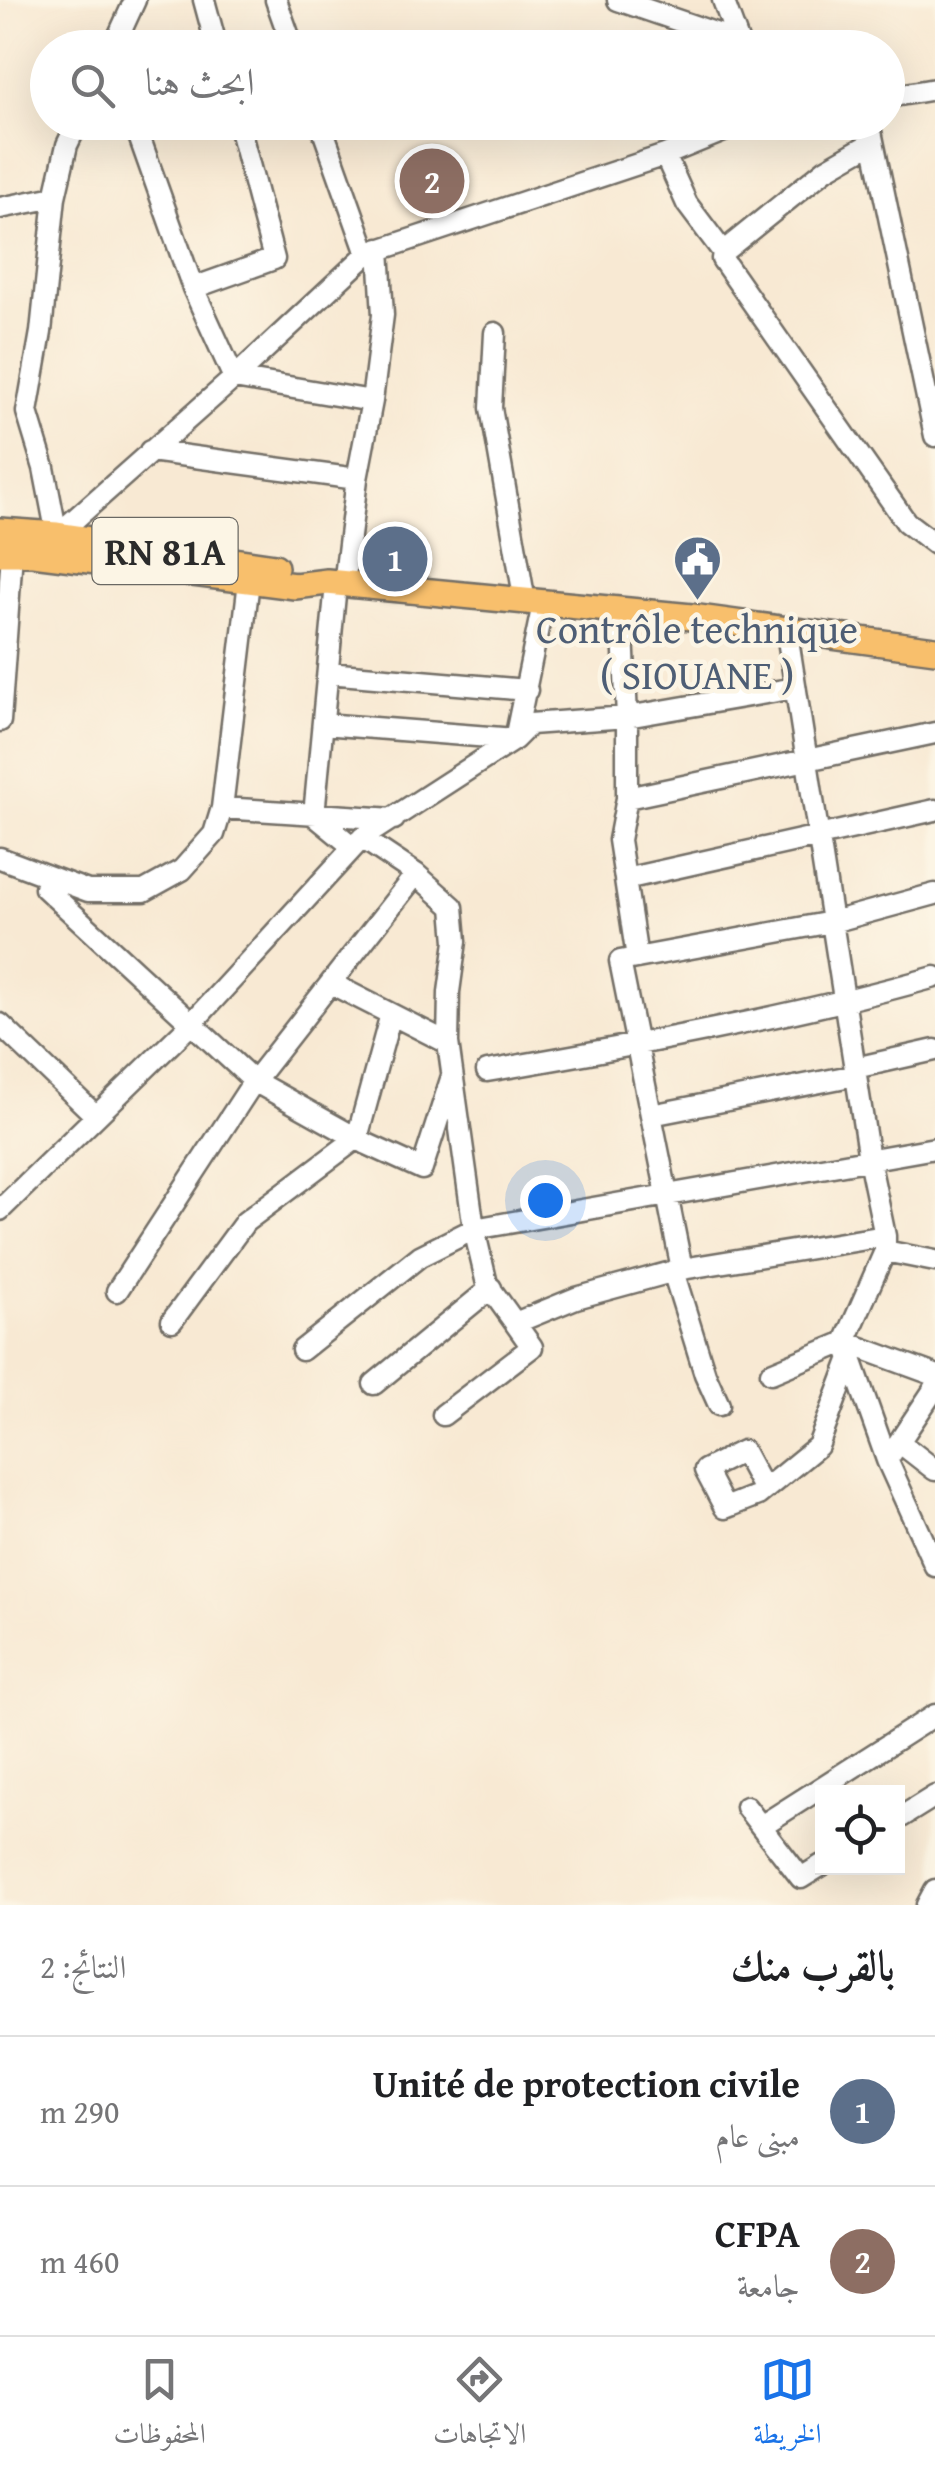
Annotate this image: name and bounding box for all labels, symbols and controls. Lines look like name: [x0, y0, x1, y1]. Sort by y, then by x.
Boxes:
search box: [30, 30, 905, 140]
text: ابحث هنا: [145, 53, 255, 109]
icon: search: [65, 58, 120, 113]
pin: 2: [400, 144, 464, 218]
road number: RN 81A: [92, 518, 238, 584]
pin: 1: [362, 522, 428, 596]
public building icon: Contrôle technique ( SIOUANE ): [671, 534, 723, 602]
place label: Contrôle technique ( SIOUANE ): [536, 599, 858, 704]
your location: [520, 1175, 571, 1226]
map controls: [815, 1785, 905, 1875]
button: locate: [815, 1785, 905, 1875]
text: بالقرب منك: [731, 1934, 895, 1995]
text: النتائج: 2: [40, 1943, 126, 1990]
text: Unité de protection civile: [372, 2055, 800, 2111]
text: 290 m: [40, 2088, 119, 2135]
text: 1: [854, 2088, 871, 2135]
text: مبنى عام: [715, 2112, 800, 2159]
text: CFPA: [715, 2205, 800, 2261]
text: 460 m: [40, 2238, 119, 2285]
text: 2: [854, 2238, 871, 2285]
text: جامعة: [737, 2262, 800, 2309]
tab: المحفوظات: [114, 2352, 206, 2461]
tab: الاتجاهات: [433, 2352, 526, 2461]
tab: الخريطة: [753, 2352, 821, 2461]

